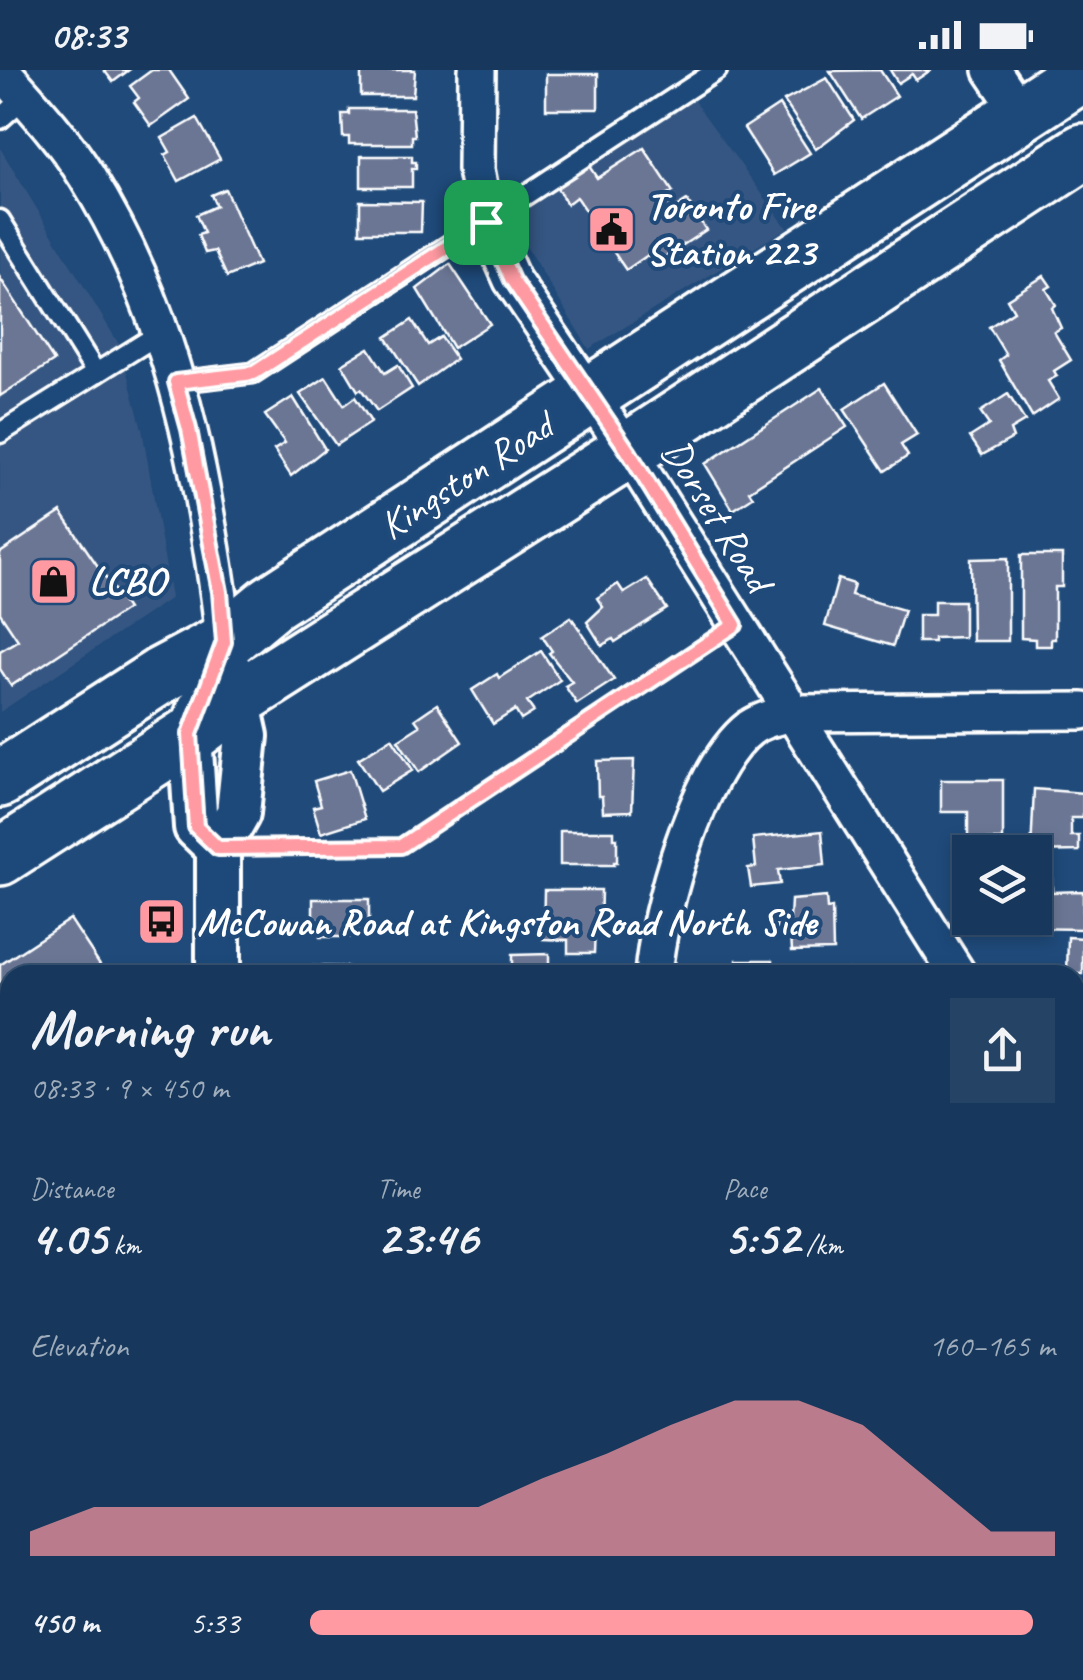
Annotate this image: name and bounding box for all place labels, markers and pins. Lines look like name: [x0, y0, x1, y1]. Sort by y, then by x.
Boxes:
pin: [444, 180, 529, 265]
place label: Toronto Fire Station 223: [646, 181, 819, 277]
public building icon: Toronto Fire Station 223: [585, 203, 637, 255]
shop icon: LCBO: [28, 555, 80, 607]
place label: LCBO: [89, 556, 170, 606]
bus stop icon: McCowan Road at Kingston Road North Side: [136, 896, 188, 948]
place label: McCowan Road at Kingston Road North Side: [197, 897, 819, 947]

